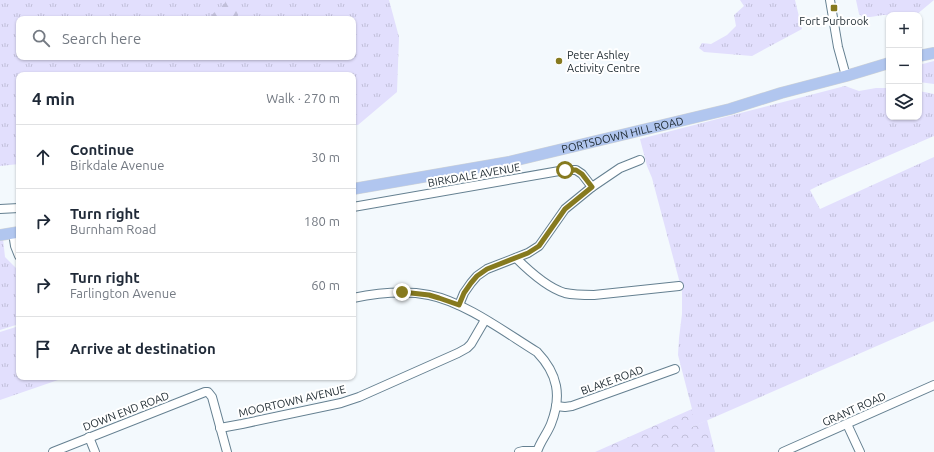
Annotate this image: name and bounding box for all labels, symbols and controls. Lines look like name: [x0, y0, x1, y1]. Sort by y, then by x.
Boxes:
marker: Fort Purbrook: [829, 3, 839, 13]
map controls: [886, 12, 922, 120]
button: +: [886, 12, 922, 48]
place label: Fort Purbrook: [799, 15, 869, 27]
search box: [16, 16, 356, 60]
icon: search: [30, 27, 52, 49]
text: Search here: [62, 30, 141, 47]
button: −: [886, 48, 922, 84]
place label: Peter Ashley Activity Centre: [567, 49, 640, 74]
marker: Peter Ashley Activity Centre: [554, 56, 564, 66]
button: layers: [886, 84, 922, 120]
text: 4 min: [32, 89, 75, 108]
text: Walk · 270 m: [266, 91, 340, 105]
street label: PORTSDOWN HILL ROAD: [560, 114, 685, 155]
text: Continue: [70, 141, 134, 158]
icon: ahead: [32, 146, 54, 168]
text: 30 m: [311, 150, 340, 164]
text: Birkdale Avenue: [70, 158, 164, 172]
street label: BIRKDALE AVENUE: [427, 161, 521, 189]
route start: [556, 161, 574, 179]
text: Turn right: [70, 205, 140, 222]
icon: right: [32, 210, 54, 232]
text: 180 m: [304, 214, 340, 228]
text: Burnham Road: [70, 222, 156, 236]
text: Turn right: [70, 269, 140, 286]
icon: right: [32, 274, 54, 296]
text: 60 m: [311, 278, 340, 292]
route end: [393, 283, 411, 301]
text: Farlington Avenue: [70, 286, 176, 300]
icon: arrive: [32, 338, 54, 360]
text: Arrive at destination: [70, 340, 216, 357]
street label: BLAKE ROAD: [579, 363, 645, 397]
street label: MOORTOWN AVENUE: [237, 383, 347, 419]
street label: DOWN END ROAD: [81, 389, 171, 433]
street label: GRANT ROAD: [820, 390, 888, 428]

